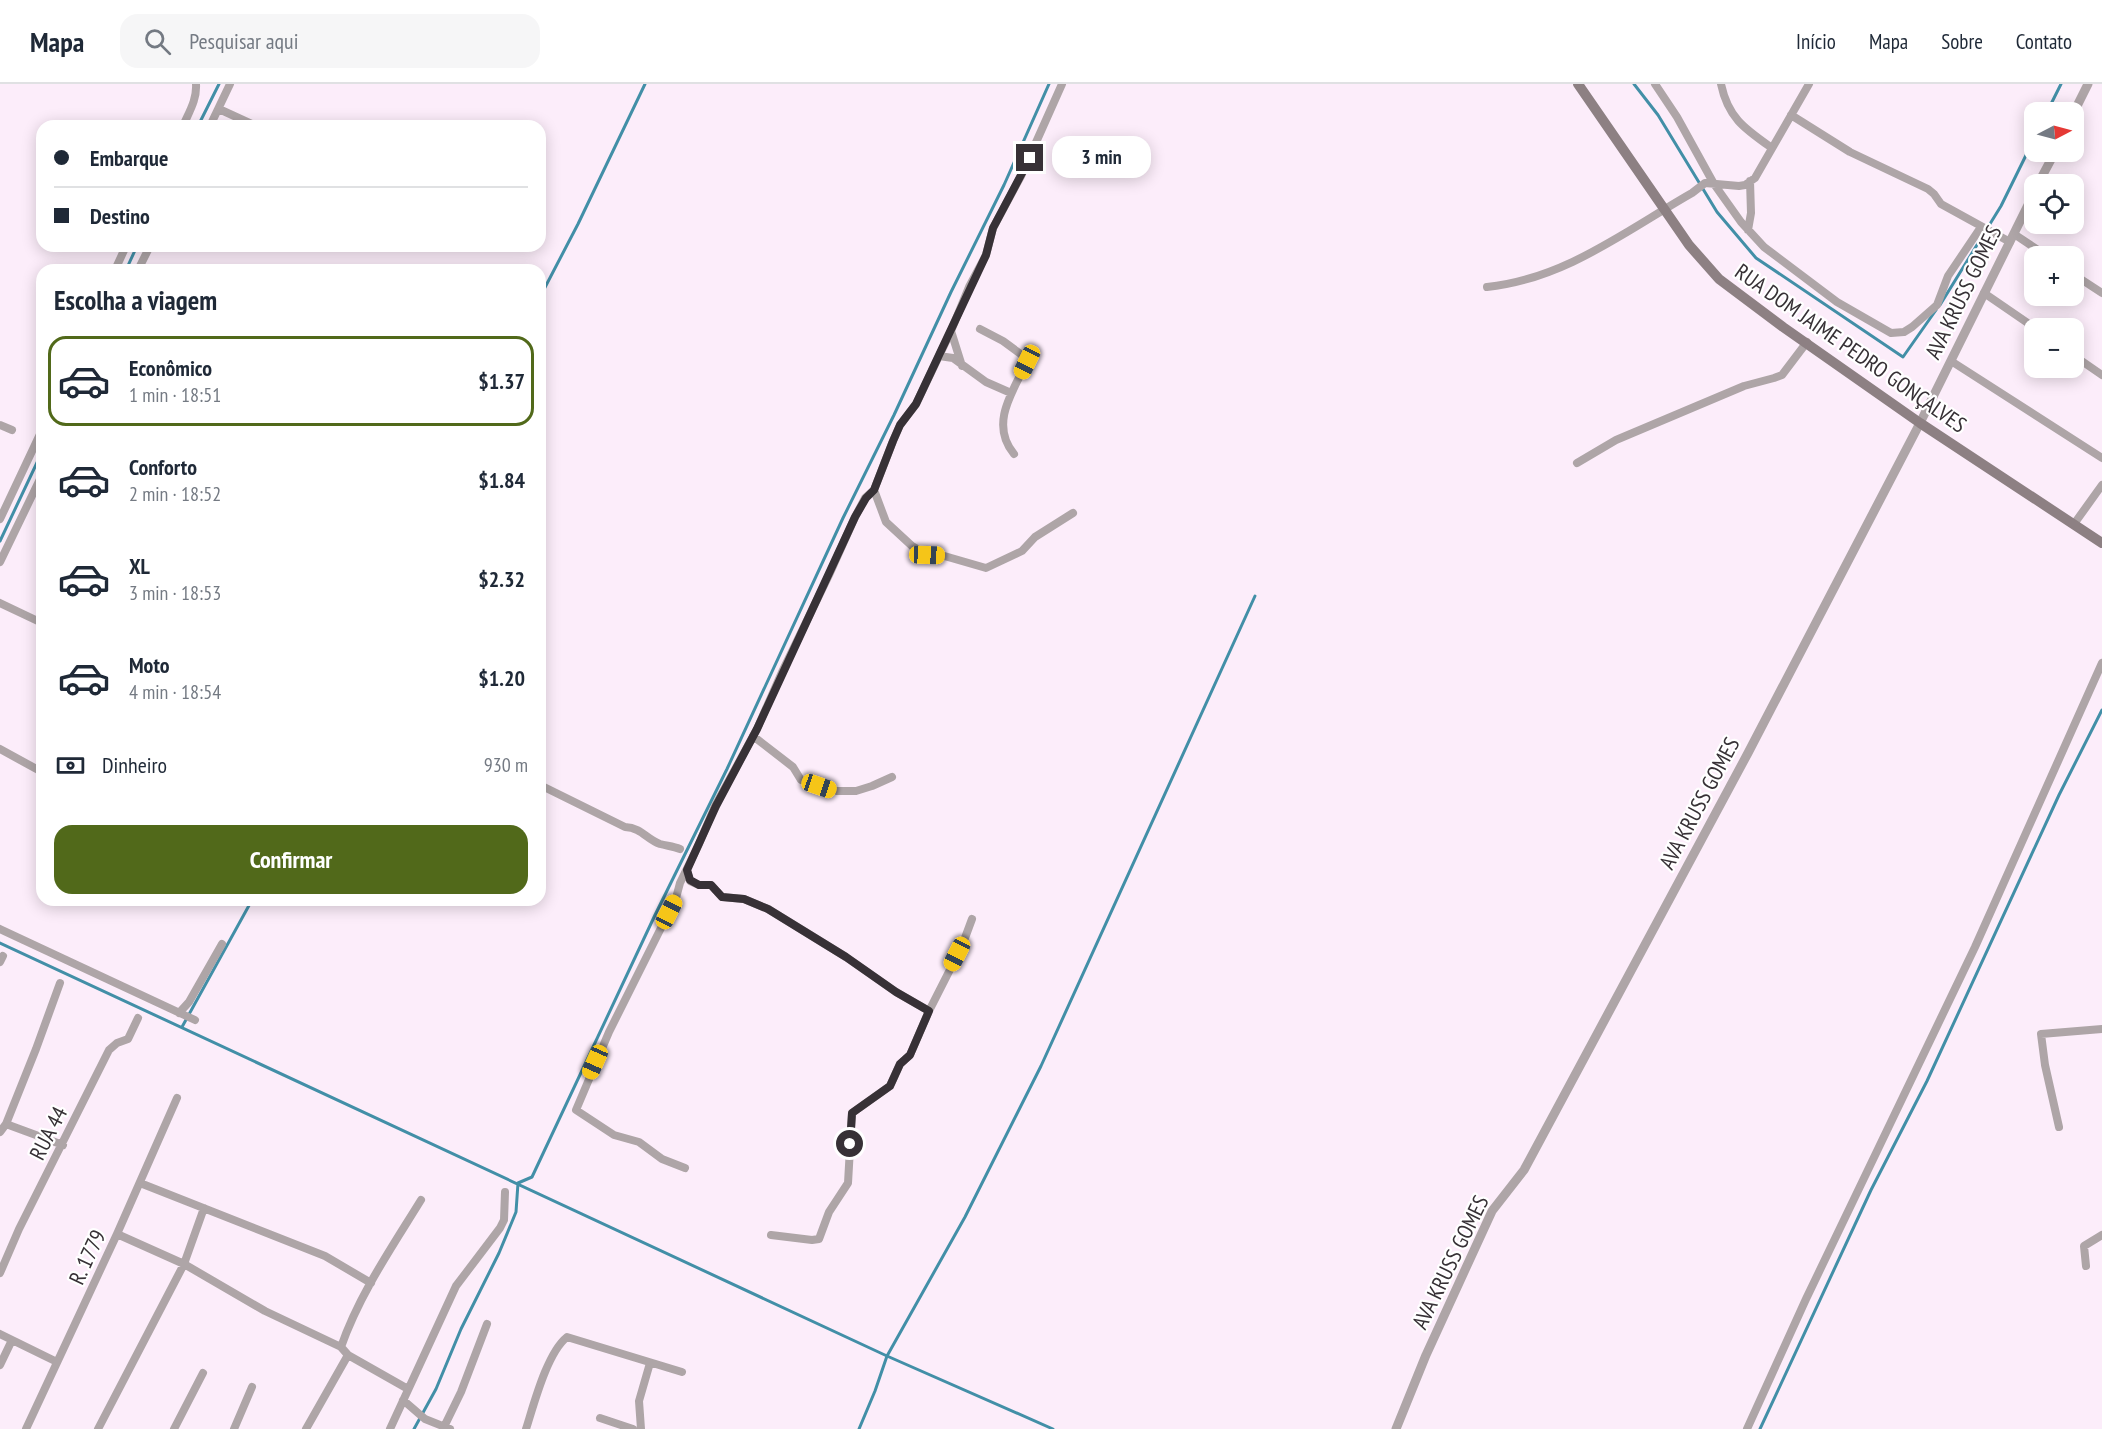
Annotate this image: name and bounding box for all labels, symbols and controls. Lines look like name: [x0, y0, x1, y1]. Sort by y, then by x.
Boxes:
search box: [120, 14, 540, 68]
text: Mapa: [30, 23, 84, 60]
icon: search: [141, 25, 174, 58]
text: Pesquisar aqui: [189, 27, 298, 55]
text: Início: [1796, 28, 1836, 55]
text: Mapa: [1869, 28, 1908, 55]
text: Sobre: [1941, 28, 1983, 55]
text: Contato: [2016, 28, 2072, 55]
north arrow: [2024, 102, 2084, 162]
map controls: [2024, 102, 2084, 378]
callout: 3 min: [1051, 137, 1150, 179]
text: Embarque: [90, 144, 168, 172]
route end: [1016, 144, 1043, 171]
text: 3 min: [1081, 144, 1122, 170]
button: locate: [2024, 174, 2084, 234]
text: Destino: [90, 202, 150, 230]
street label: AVA KRUSS GOMES: [1919, 221, 2007, 363]
button: +: [2024, 246, 2084, 306]
street label: RUA DOM JAIME PEDRO GONÇALVES: [1730, 257, 1972, 439]
text: Escolha a viagem: [54, 283, 217, 317]
button: −: [2024, 318, 2084, 378]
car: [1011, 342, 1043, 382]
icon: car: [57, 354, 111, 408]
text: Econômico: [129, 354, 212, 382]
text: $1.37: [478, 367, 525, 395]
text: 1 min · 18:51: [129, 382, 221, 408]
icon: car: [57, 453, 111, 507]
text: Conforto: [129, 453, 197, 481]
text: $1.84: [478, 466, 525, 494]
text: 2 min · 18:52: [129, 481, 221, 507]
car: [909, 545, 945, 565]
icon: car: [57, 552, 111, 606]
text: XL: [129, 552, 150, 580]
text: $2.32: [478, 565, 525, 593]
text: 3 min · 18:53: [129, 580, 221, 606]
icon: car: [57, 651, 111, 705]
text: Moto: [129, 651, 170, 679]
text: $1.20: [478, 664, 525, 692]
text: 4 min · 18:54: [129, 679, 221, 705]
street label: AVA KRUSS GOMES: [1653, 732, 1745, 874]
icon: cash: [54, 749, 87, 782]
text: Dinheiro: [102, 751, 167, 779]
text: 930 m: [484, 752, 528, 778]
car: [799, 772, 839, 800]
button: Confirmar: [54, 825, 528, 894]
car: [653, 892, 685, 932]
car: [941, 934, 973, 974]
car: [579, 1042, 611, 1082]
street label: RUA 44: [23, 1102, 73, 1164]
route start: [836, 1130, 863, 1157]
street label: AVA KRUSS GOMES: [1406, 1191, 1494, 1333]
street label: R. 1779: [62, 1225, 112, 1289]

